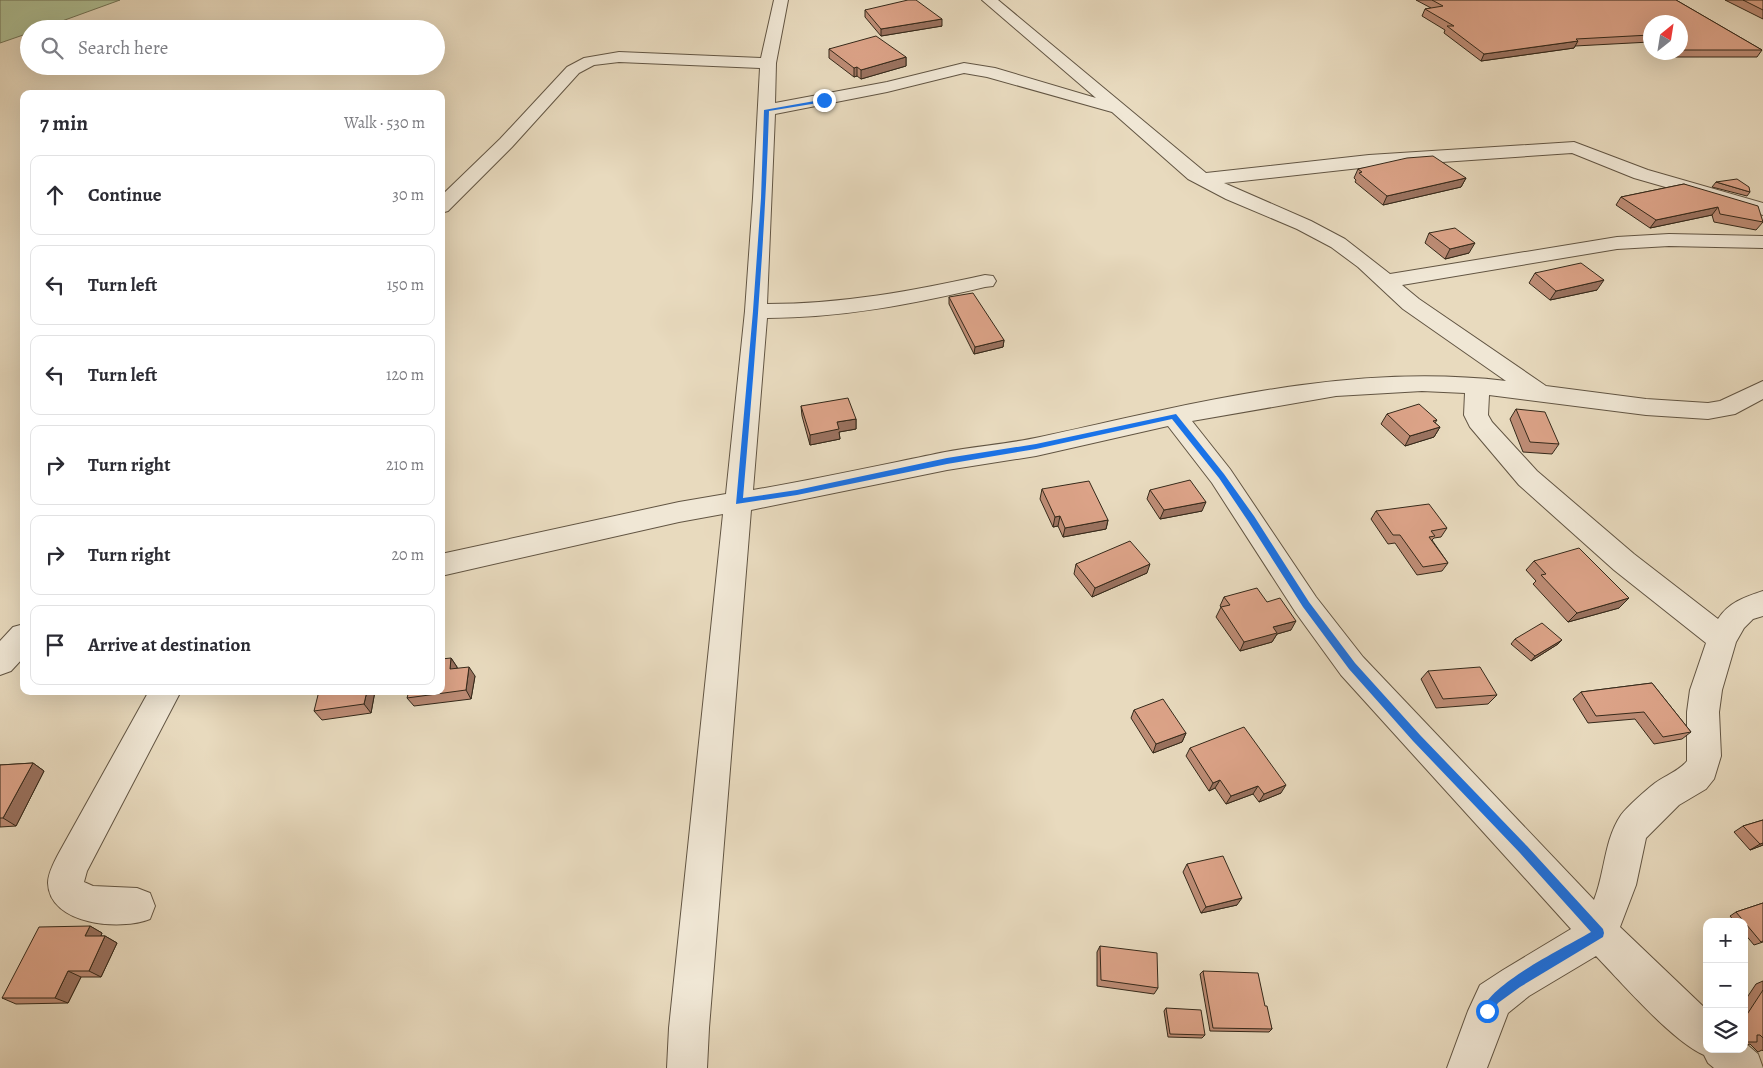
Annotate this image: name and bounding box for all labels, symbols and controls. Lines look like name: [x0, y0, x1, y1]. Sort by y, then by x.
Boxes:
north arrow: [1643, 15, 1688, 60]
search box: [20, 20, 445, 75]
icon: search: [38, 34, 66, 62]
text: Search here: [78, 35, 168, 61]
route end: [813, 89, 836, 112]
text: 7 min: [40, 109, 88, 137]
text: Walk · 530 m: [344, 112, 425, 134]
icon: ahead: [41, 181, 69, 209]
text: Continue: [88, 182, 162, 208]
text: 30 m: [392, 184, 424, 206]
icon: left: [41, 271, 69, 299]
text: Turn left: [88, 272, 157, 298]
text: 150 m: [387, 274, 424, 296]
icon: left: [41, 361, 69, 389]
text: Turn left: [88, 362, 157, 388]
text: 120 m: [386, 364, 424, 386]
icon: right: [41, 451, 69, 479]
text: Turn right: [88, 452, 170, 478]
text: 210 m: [386, 454, 424, 476]
icon: right: [41, 541, 69, 569]
text: Turn right: [88, 542, 170, 568]
text: 20 m: [391, 544, 424, 566]
icon: arrive: [41, 631, 69, 659]
text: Arrive at destination: [88, 632, 251, 658]
map controls: [1703, 918, 1748, 1053]
button: +: [1703, 918, 1748, 963]
button: −: [1703, 963, 1748, 1008]
route start: [1476, 1000, 1499, 1023]
button: layers: [1703, 1008, 1748, 1053]

